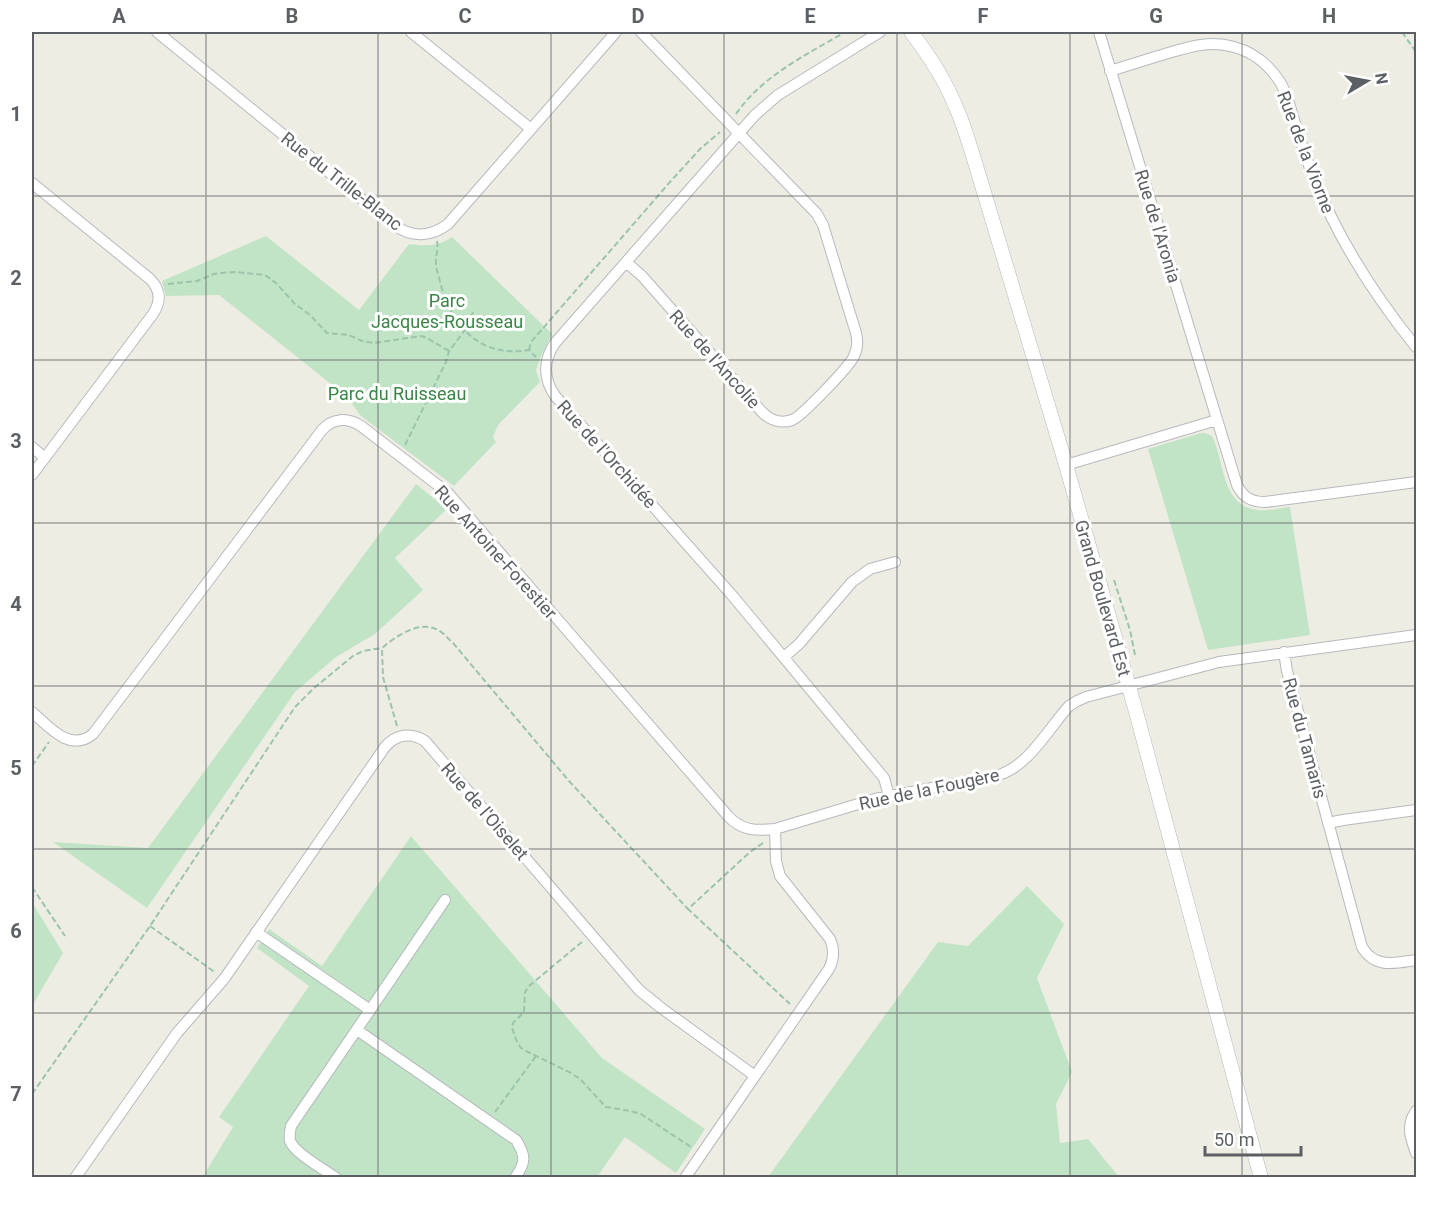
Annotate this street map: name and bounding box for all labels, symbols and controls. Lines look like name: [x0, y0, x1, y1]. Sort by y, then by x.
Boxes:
text: A: [112, 4, 126, 28]
text: B: [286, 4, 298, 28]
text: C: [458, 4, 472, 28]
text: D: [632, 4, 645, 28]
text: E: [804, 4, 816, 28]
text: F: [978, 4, 989, 28]
text: G: [1149, 4, 1163, 28]
text: H: [1322, 4, 1336, 28]
north arrow: [1337, 51, 1397, 111]
text: N: [1371, 71, 1392, 86]
street label: Rue de la Viorne: [1273, 88, 1339, 216]
text: 1: [10, 102, 22, 126]
street label: Rue du Trille-Blanc: [277, 127, 407, 235]
street label: Rue de l'Aronia: [1131, 167, 1185, 285]
text: 2: [10, 266, 22, 290]
park label: Parc Jacques-Rousseau: [371, 290, 523, 332]
street label: Rue de l'Ancolie: [665, 305, 765, 413]
park label: Parc du Ruisseau: [328, 383, 466, 404]
street label: Rue de l'Orchidée: [553, 396, 661, 512]
text: 3: [10, 429, 22, 453]
street label: Rue Antoine-Forestier: [431, 481, 561, 623]
street label: Grand Boulevard Est: [1071, 517, 1135, 679]
text: 4: [10, 592, 22, 616]
street label: Rue du Tamaris: [1279, 675, 1331, 801]
text: 5: [10, 756, 22, 780]
street label: Rue de l'Oiselet: [437, 758, 533, 864]
street label: Rue de la Fougère: [857, 764, 1001, 814]
text: 6: [10, 919, 22, 943]
text: 7: [10, 1082, 22, 1106]
scale bar: [1205, 1119, 1301, 1157]
text: 50 m: [1214, 1129, 1254, 1150]

